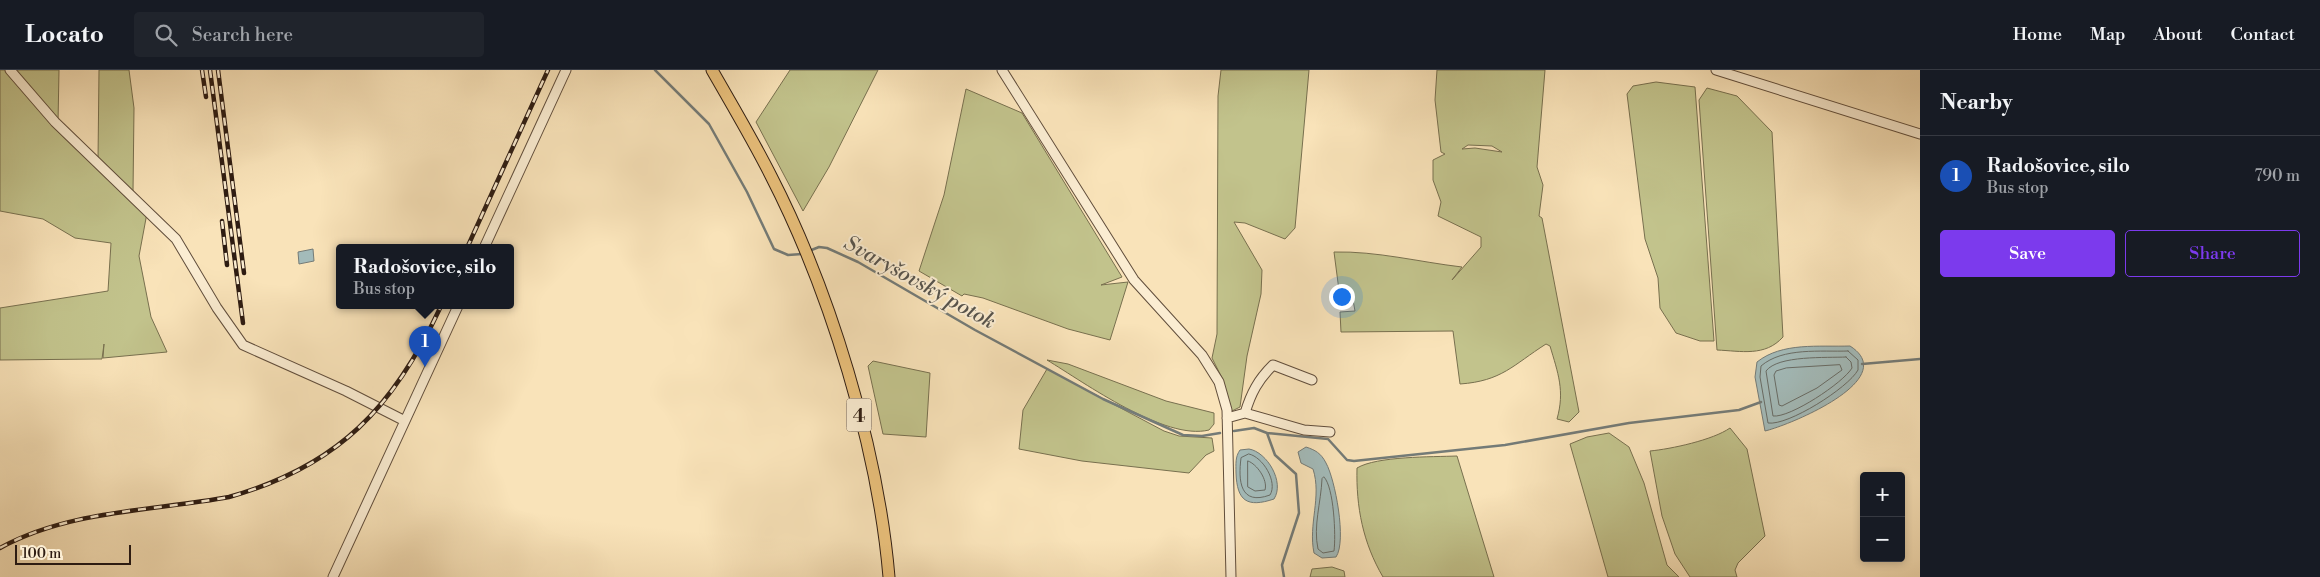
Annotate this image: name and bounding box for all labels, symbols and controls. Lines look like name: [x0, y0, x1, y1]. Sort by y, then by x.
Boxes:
search box: [134, 12, 484, 57]
text: Locato: [25, 20, 104, 50]
icon: search: [152, 21, 180, 49]
text: Search here: [192, 23, 293, 47]
text: Home: [2013, 23, 2062, 46]
text: Map: [2090, 23, 2126, 46]
text: About: [2154, 23, 2203, 46]
text: Contact: [2231, 23, 2295, 46]
text: Nearby: [1940, 90, 2013, 116]
text: Radošovice, silo: [1987, 154, 2130, 178]
text: 1: [1952, 166, 1960, 186]
text: 790 m: [2255, 166, 2300, 186]
text: Bus stop: [1987, 178, 2049, 198]
water label: Svaryšovský potok: [839, 230, 1000, 335]
button: Save: [1940, 230, 2115, 277]
button: Share: [2125, 230, 2300, 277]
popup: [336, 244, 514, 309]
text: Radošovice, silo: [354, 255, 496, 279]
text: Bus stop: [354, 279, 415, 299]
your location: [1329, 284, 1355, 310]
pin: 1: [409, 326, 441, 367]
road number: 4: [846, 398, 872, 432]
map controls: [1860, 472, 1905, 562]
button: +: [1860, 472, 1905, 517]
button: −: [1860, 517, 1905, 562]
scale bar: [15, 542, 131, 565]
text: 100 m: [22, 545, 61, 563]

